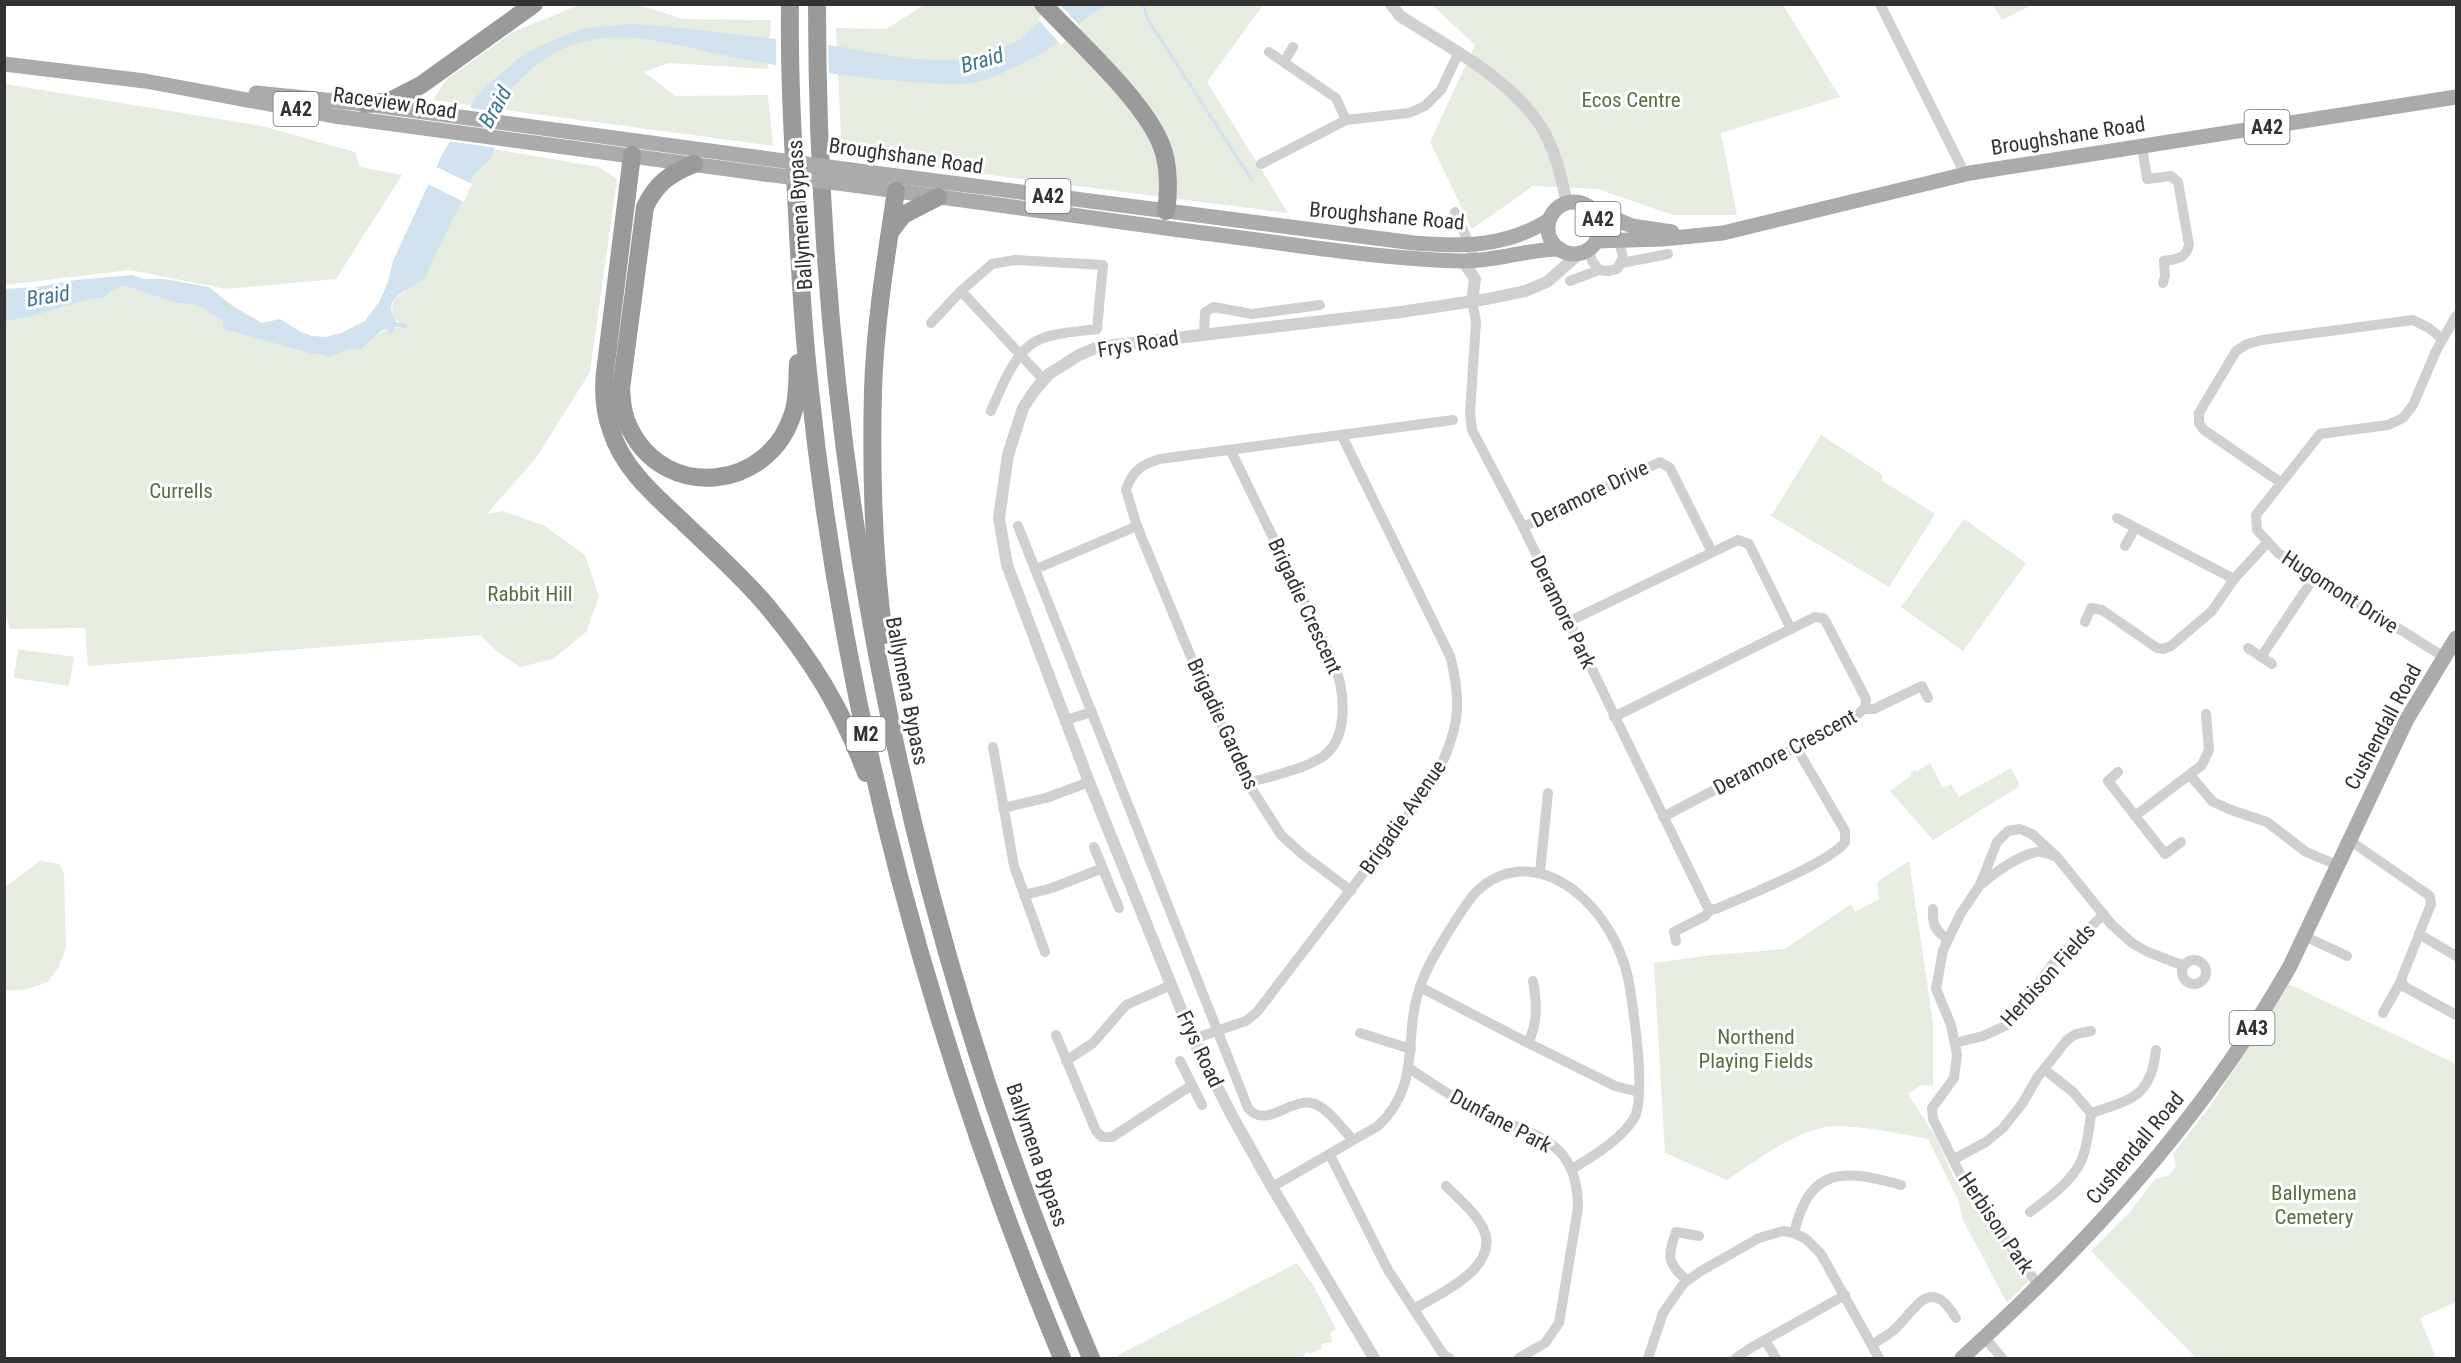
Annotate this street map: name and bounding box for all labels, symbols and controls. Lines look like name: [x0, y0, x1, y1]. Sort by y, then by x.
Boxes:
water label: Braid: [958, 42, 1007, 78]
street label: Raceview Road: [331, 82, 459, 124]
water label: Braid: [473, 82, 517, 132]
park label: Ecos Centre: [1581, 88, 1681, 112]
road number: A42: [274, 92, 318, 126]
road number: A42: [2244, 110, 2290, 144]
street label: Broughshane Road: [1989, 112, 2147, 160]
street label: Broughshane Road: [827, 133, 985, 179]
street label: Ballymena Bypass: [783, 139, 817, 291]
road number: A42: [1026, 179, 1070, 213]
street label: Broughshane Road: [1308, 197, 1466, 235]
road number: A42: [1576, 202, 1620, 236]
water label: Braid: [25, 280, 72, 312]
street label: Frys Road: [1096, 326, 1180, 362]
street label: Deramore Drive: [1528, 455, 1652, 533]
park label: Currells: [149, 479, 213, 503]
street label: Brigadie Crescent: [1263, 535, 1347, 677]
street label: Hugomont Drive: [2277, 546, 2403, 639]
street label: Deramore Park: [1525, 552, 1601, 673]
park label: Rabbit Hill: [487, 582, 573, 606]
street label: Ballymena Bypass: [881, 615, 933, 767]
street label: Brigadie Gardens: [1182, 655, 1264, 793]
street label: Cushendall Road: [2340, 660, 2426, 794]
street label: Deramore Crescent: [1709, 704, 1861, 800]
road number: M2: [846, 717, 886, 751]
street label: Brigadie Avenue: [1355, 755, 1451, 879]
street label: Herbison Fields: [1996, 919, 2100, 1031]
street label: Frys Road: [1172, 1007, 1228, 1091]
road number: A43: [2230, 1011, 2274, 1045]
park label: Northend Playing Fields: [1699, 1025, 1813, 1073]
street label: Ballymena Bypass: [1001, 1080, 1073, 1230]
street label: Dunfane Park: [1446, 1084, 1556, 1158]
street label: Cushendall Road: [2081, 1087, 2189, 1209]
street label: Herbison Park: [1953, 1168, 2039, 1279]
park label: Ballymena Cemetery: [2271, 1181, 2357, 1229]

